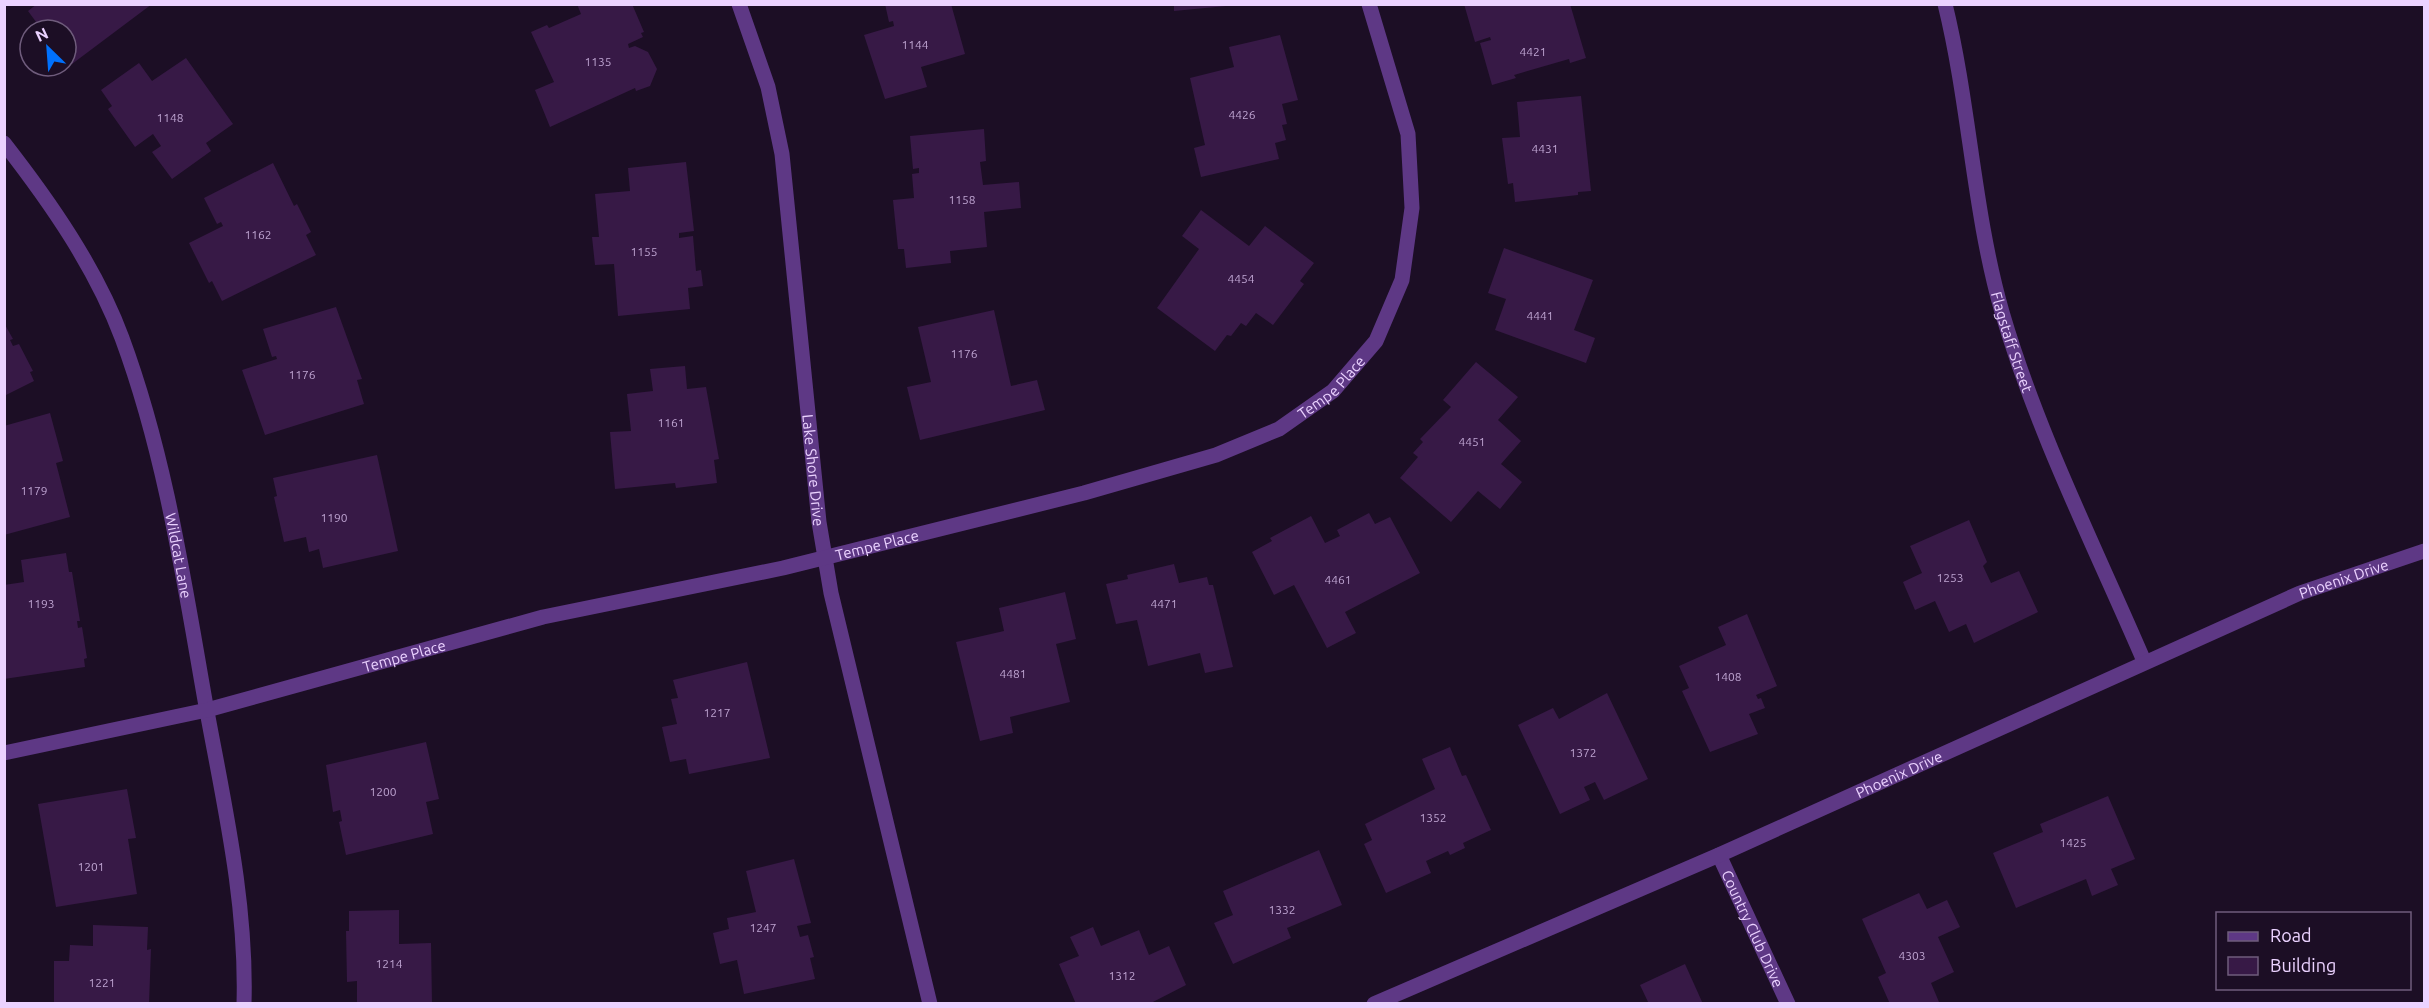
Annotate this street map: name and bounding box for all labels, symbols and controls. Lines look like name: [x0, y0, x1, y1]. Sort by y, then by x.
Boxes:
north arrow: [18, 18, 78, 78]
text: N: [32, 24, 51, 45]
house number: 1144: [901, 38, 929, 51]
house number: 4421: [1519, 45, 1547, 58]
house number: 1135: [584, 55, 612, 68]
house number: 4426: [1228, 108, 1256, 121]
house number: 1148: [156, 111, 184, 124]
house number: 4431: [1531, 142, 1559, 155]
house number: 1158: [948, 193, 976, 206]
house number: 1162: [244, 228, 272, 241]
house number: 1155: [630, 245, 658, 258]
house number: 4454: [1227, 272, 1255, 285]
street label: Flagstaff Street: [1988, 290, 2037, 395]
house number: 4441: [1526, 309, 1554, 322]
house number: 1176: [950, 347, 978, 360]
street label: Tempe Place: [1294, 352, 1368, 422]
house number: 1176: [288, 368, 316, 381]
street label: Lake Shore Drive: [800, 413, 828, 527]
house number: 1161: [657, 416, 685, 429]
house number: 4451: [1458, 435, 1486, 448]
house number: 1179: [20, 484, 48, 497]
street label: Wildcat Lane: [162, 511, 196, 600]
house number: 1190: [320, 511, 348, 524]
street label: Tempe Place: [834, 526, 920, 563]
street label: Phoenix Drive: [2296, 555, 2390, 601]
house number: 1253: [1936, 571, 1964, 584]
house number: 4461: [1324, 573, 1352, 586]
house number: 1193: [27, 597, 55, 610]
house number: 4471: [1150, 597, 1178, 610]
street label: Tempe Place: [361, 636, 447, 675]
house number: 4481: [999, 667, 1027, 680]
house number: 1408: [1714, 670, 1742, 683]
house number: 1217: [703, 706, 731, 719]
house number: 1372: [1569, 746, 1597, 759]
street label: Phoenix Drive: [1853, 747, 1945, 801]
house number: 1200: [369, 785, 397, 798]
house number: 1352: [1419, 811, 1447, 824]
house number: 1425: [2059, 836, 2087, 849]
house number: 1201: [77, 860, 105, 873]
street label: Country Club Drive: [1719, 867, 1787, 990]
house number: 1332: [1268, 903, 1296, 916]
legend: [2216, 912, 2411, 990]
house number: 1247: [749, 921, 777, 934]
text: Road: [2270, 925, 2312, 945]
house number: 4303: [1898, 949, 1926, 962]
text: Building: [2270, 955, 2336, 975]
house number: 1214: [375, 957, 403, 970]
house number: 1312: [1108, 969, 1136, 982]
house number: 1221: [88, 976, 116, 989]

